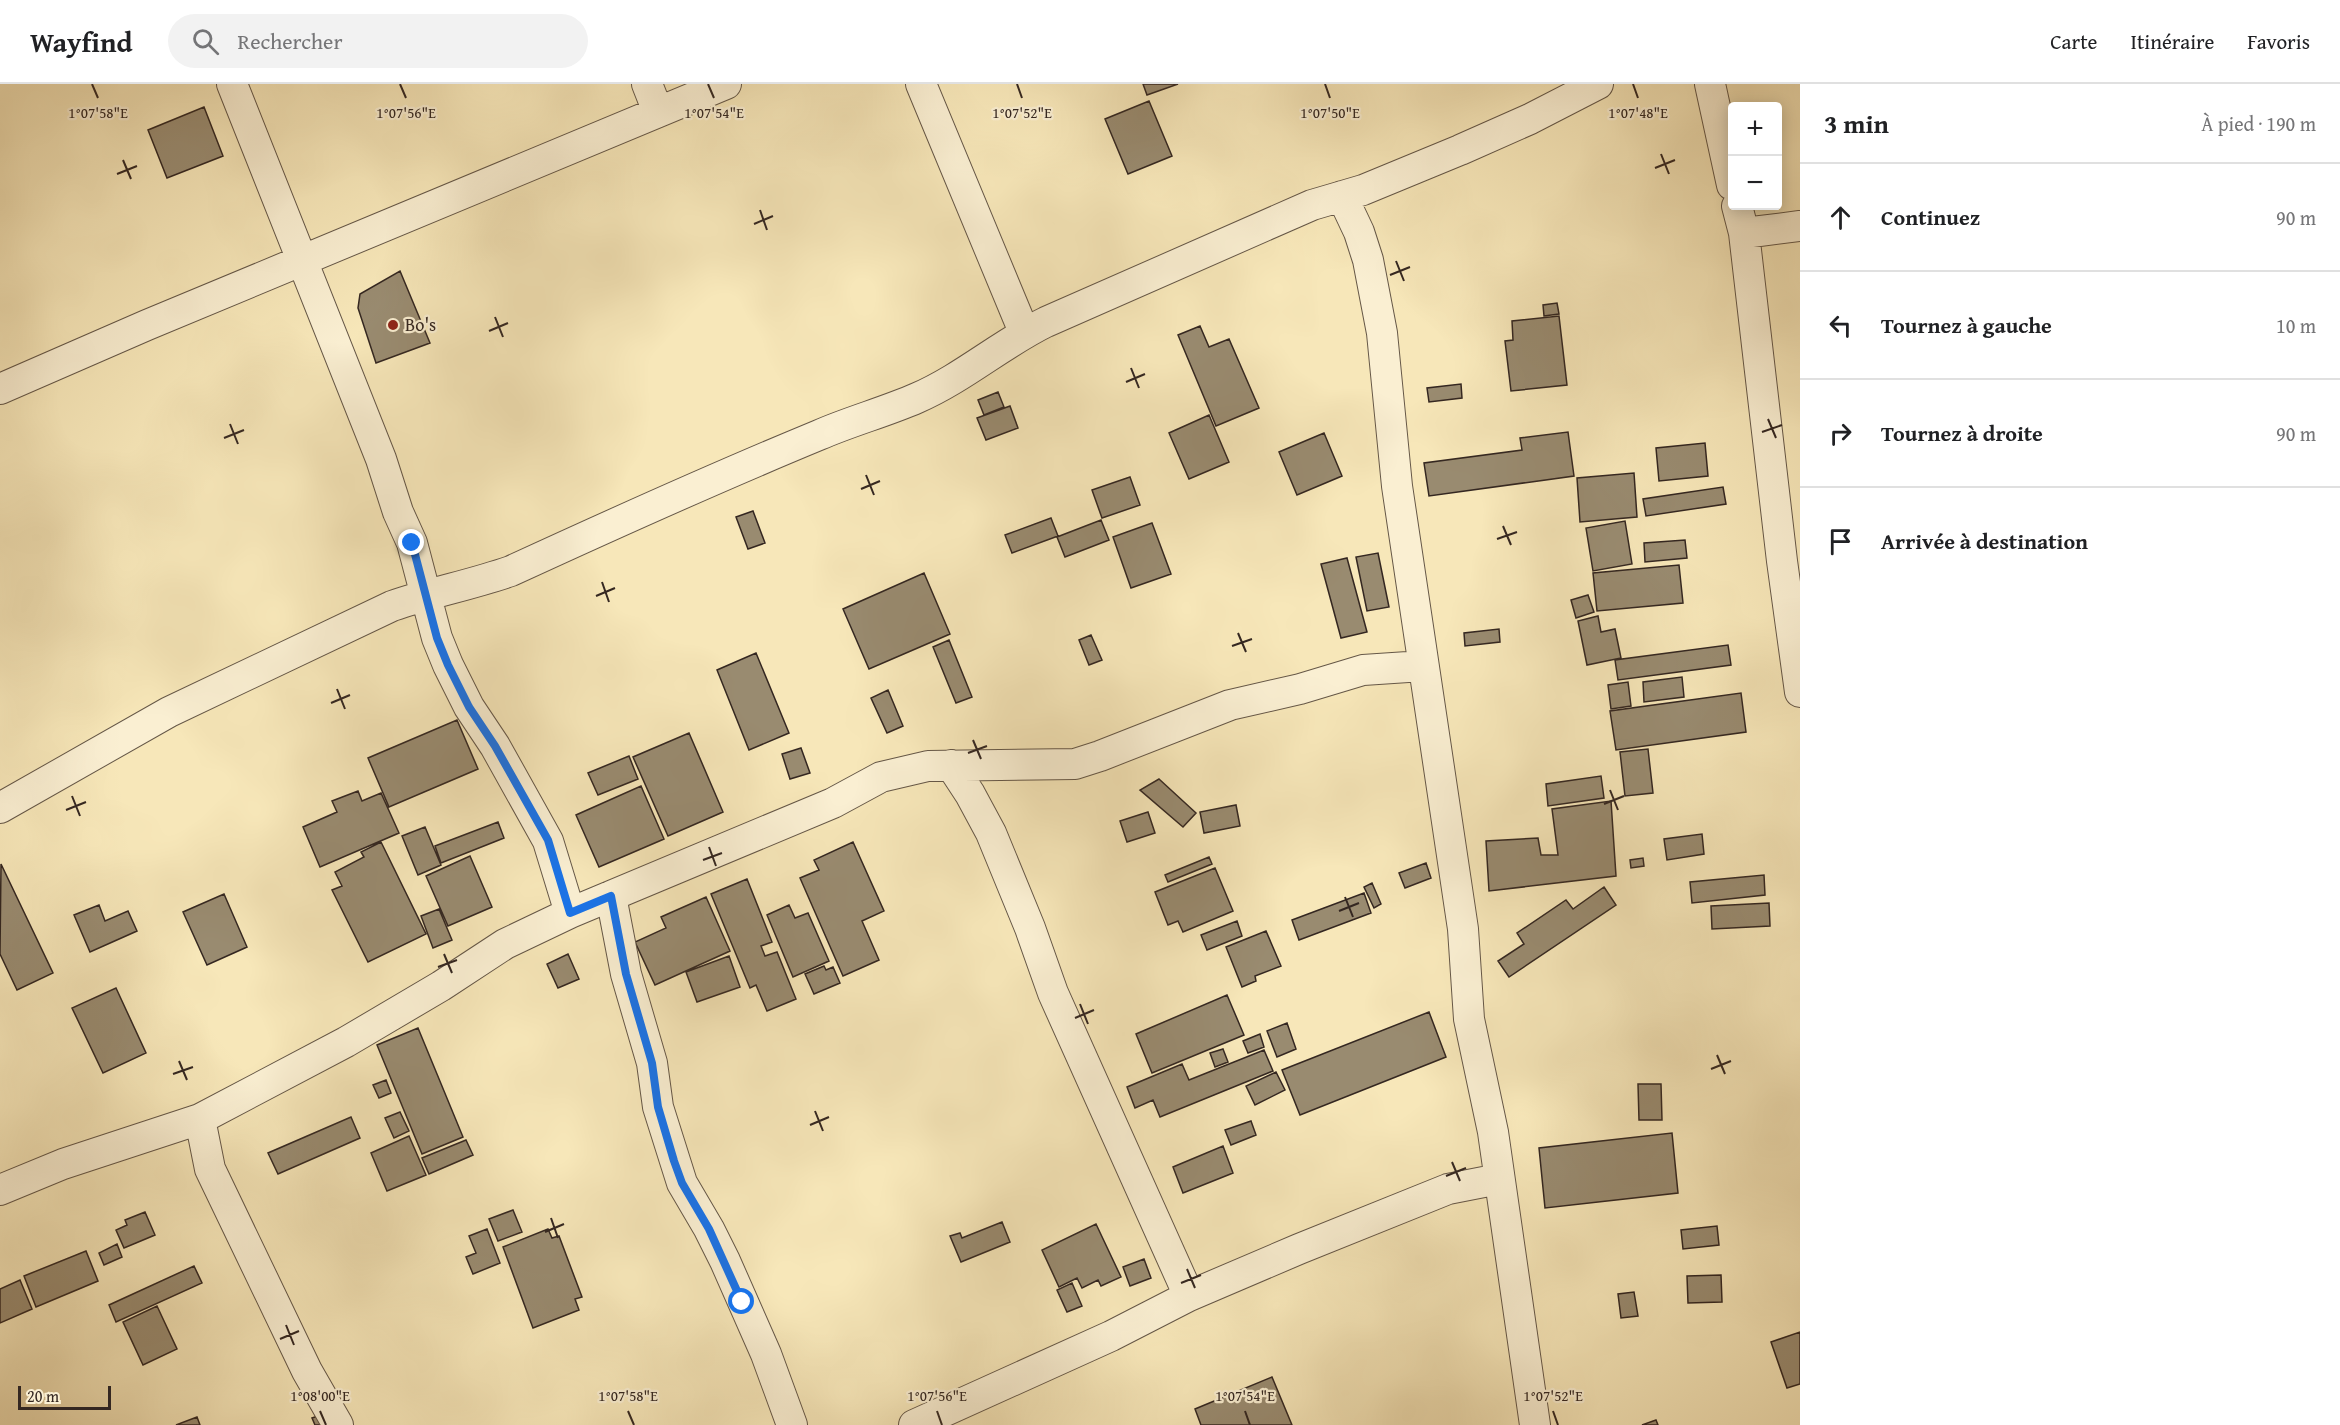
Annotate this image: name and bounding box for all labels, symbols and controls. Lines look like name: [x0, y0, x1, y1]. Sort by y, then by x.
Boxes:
search box: [168, 14, 588, 68]
text: Wayfind: [30, 21, 132, 62]
icon: search: [189, 25, 222, 58]
text: Rechercher: [237, 25, 342, 57]
text: Carte: [2050, 26, 2097, 57]
text: Itinéraire: [2130, 26, 2214, 57]
text: Favoris: [2247, 26, 2310, 57]
text: 1°07'58"E: [68, 102, 128, 123]
text: 1°07'56"E: [376, 102, 436, 123]
text: 1°07'54"E: [684, 102, 744, 123]
text: 1°07'52"E: [992, 102, 1052, 123]
text: 1°07'50"E: [1300, 102, 1360, 123]
text: 1°07'48"E: [1608, 102, 1668, 123]
map controls: [1728, 102, 1782, 210]
button: +: [1728, 102, 1782, 156]
text: 3 min: [1824, 104, 1889, 143]
text: À pied · 190 m: [2201, 109, 2316, 138]
button: −: [1728, 156, 1782, 210]
icon: ahead: [1824, 201, 1857, 234]
text: Continuez: [1881, 201, 1980, 233]
text: 90 m: [2276, 203, 2316, 232]
icon: left: [1824, 309, 1857, 342]
text: Tournez à gauche: [1881, 309, 2052, 341]
place label: Bo's: [405, 311, 436, 338]
text: 10 m: [2276, 311, 2316, 340]
marker: Bo's: [386, 318, 400, 332]
icon: right: [1824, 417, 1857, 450]
text: Tournez à droite: [1881, 417, 2043, 449]
text: 90 m: [2276, 419, 2316, 448]
icon: arrive: [1824, 525, 1857, 558]
text: Arrivée à destination: [1881, 525, 2088, 557]
route end: [398, 529, 424, 555]
route start: [728, 1288, 754, 1314]
scale bar: [18, 1383, 111, 1410]
text: 20 m: [27, 1384, 59, 1408]
text: 1°08'00"E: [290, 1385, 350, 1406]
text: 1°07'58"E: [598, 1385, 658, 1406]
text: 1°07'56"E: [907, 1385, 967, 1406]
text: 1°07'54"E: [1215, 1385, 1275, 1406]
text: 1°07'52"E: [1523, 1385, 1583, 1406]

